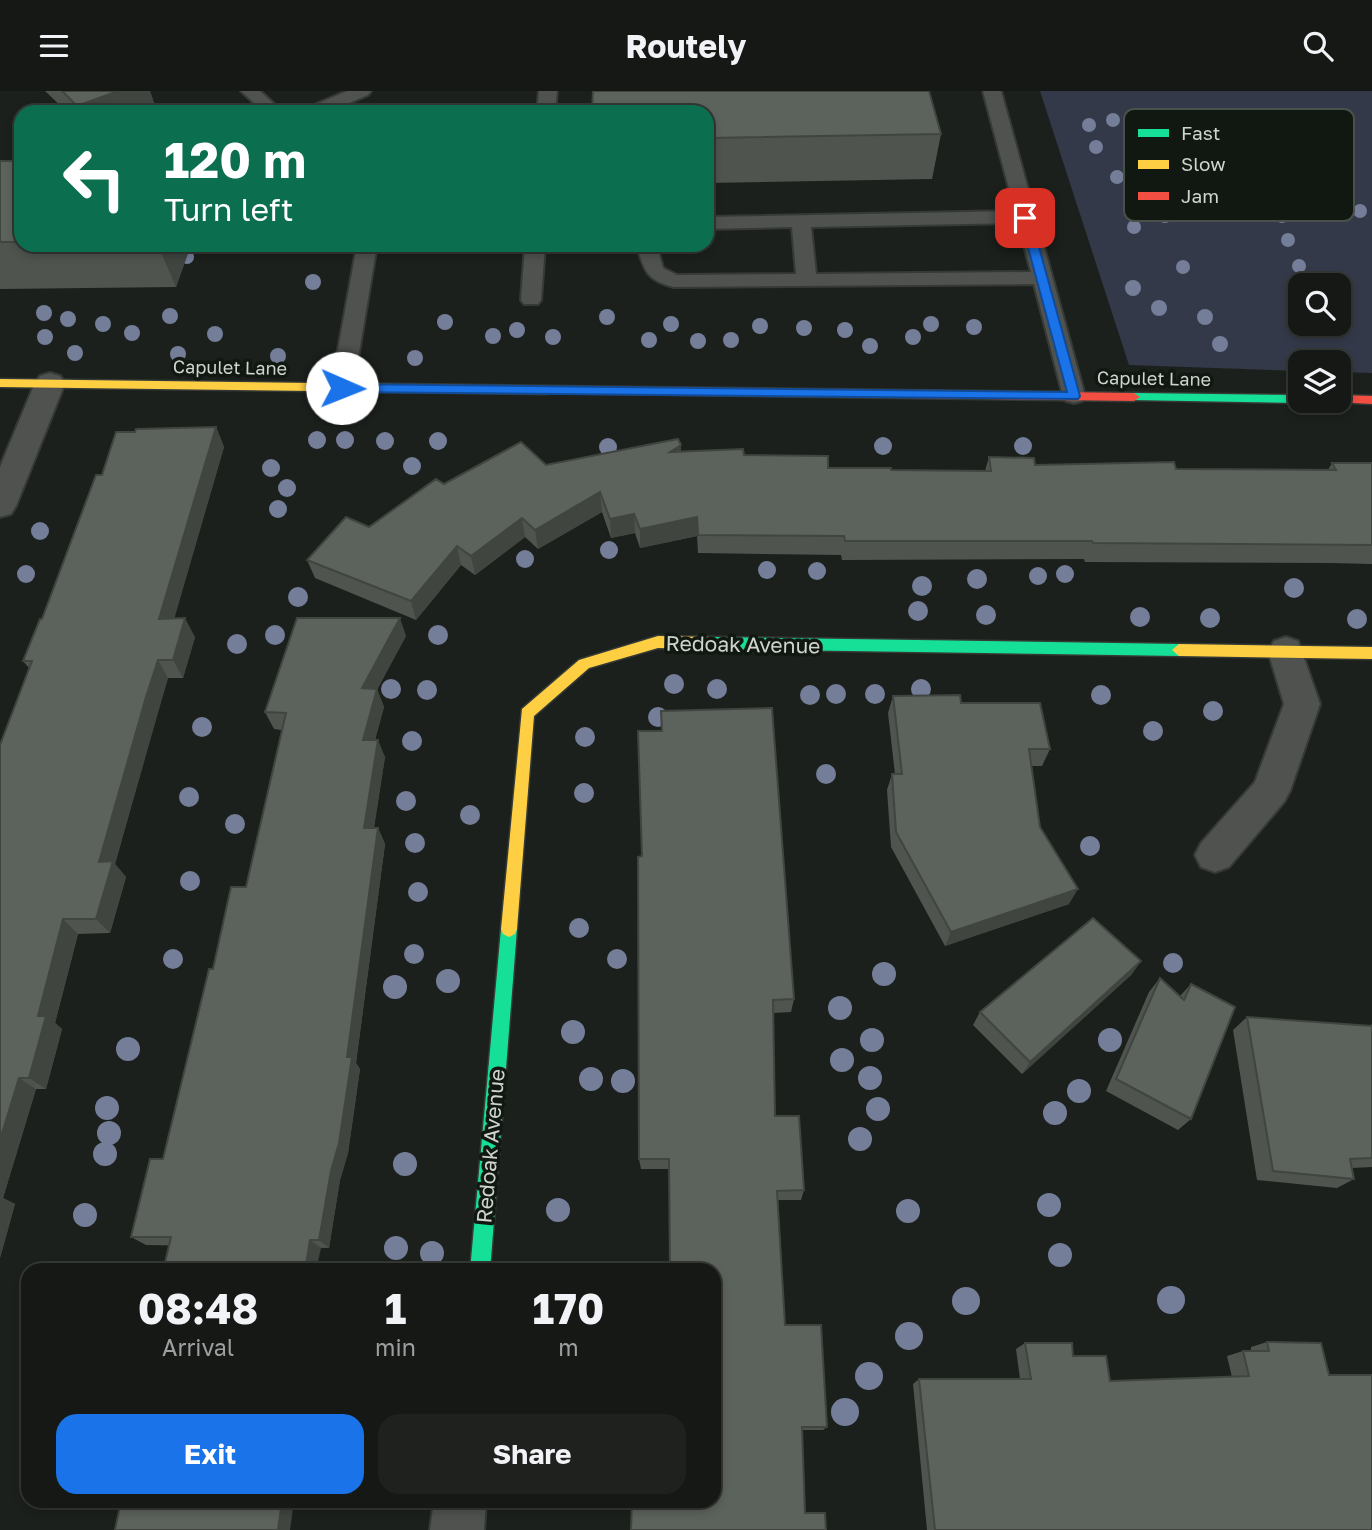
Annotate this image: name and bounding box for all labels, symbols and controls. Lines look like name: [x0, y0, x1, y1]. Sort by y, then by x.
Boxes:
icon: menu: [35, 27, 73, 65]
text: Routely: [626, 27, 746, 65]
icon: search: [1299, 27, 1337, 65]
legend: [1124, 109, 1354, 221]
text: Fast: [1181, 121, 1220, 144]
text: 120 m: [164, 130, 306, 189]
icon: left: [49, 133, 140, 224]
text: Slow: [1181, 152, 1226, 175]
text: Jam: [1181, 184, 1219, 207]
pin: [995, 188, 1055, 248]
text: Turn left: [164, 190, 293, 228]
icon: arrive: [1006, 199, 1044, 237]
map controls: [1288, 273, 1351, 413]
button: search: [1288, 273, 1351, 336]
button: layers: [1288, 350, 1351, 413]
position arrow: [305, 351, 379, 425]
street label: Capulet Lane: [173, 355, 287, 379]
street label: Capulet Lane: [1097, 366, 1211, 390]
street label: Redoak Avenue: [665, 630, 821, 658]
street label: Redoak Avenue: [470, 1068, 510, 1224]
text: 08:48: [138, 1283, 258, 1333]
text: 1: [385, 1283, 406, 1333]
text: 170: [532, 1283, 604, 1333]
text: Arrival: [162, 1333, 234, 1361]
text: min: [375, 1333, 416, 1361]
text: m: [558, 1333, 579, 1361]
button: Exit: [56, 1414, 364, 1494]
button: Share: [378, 1414, 686, 1494]

